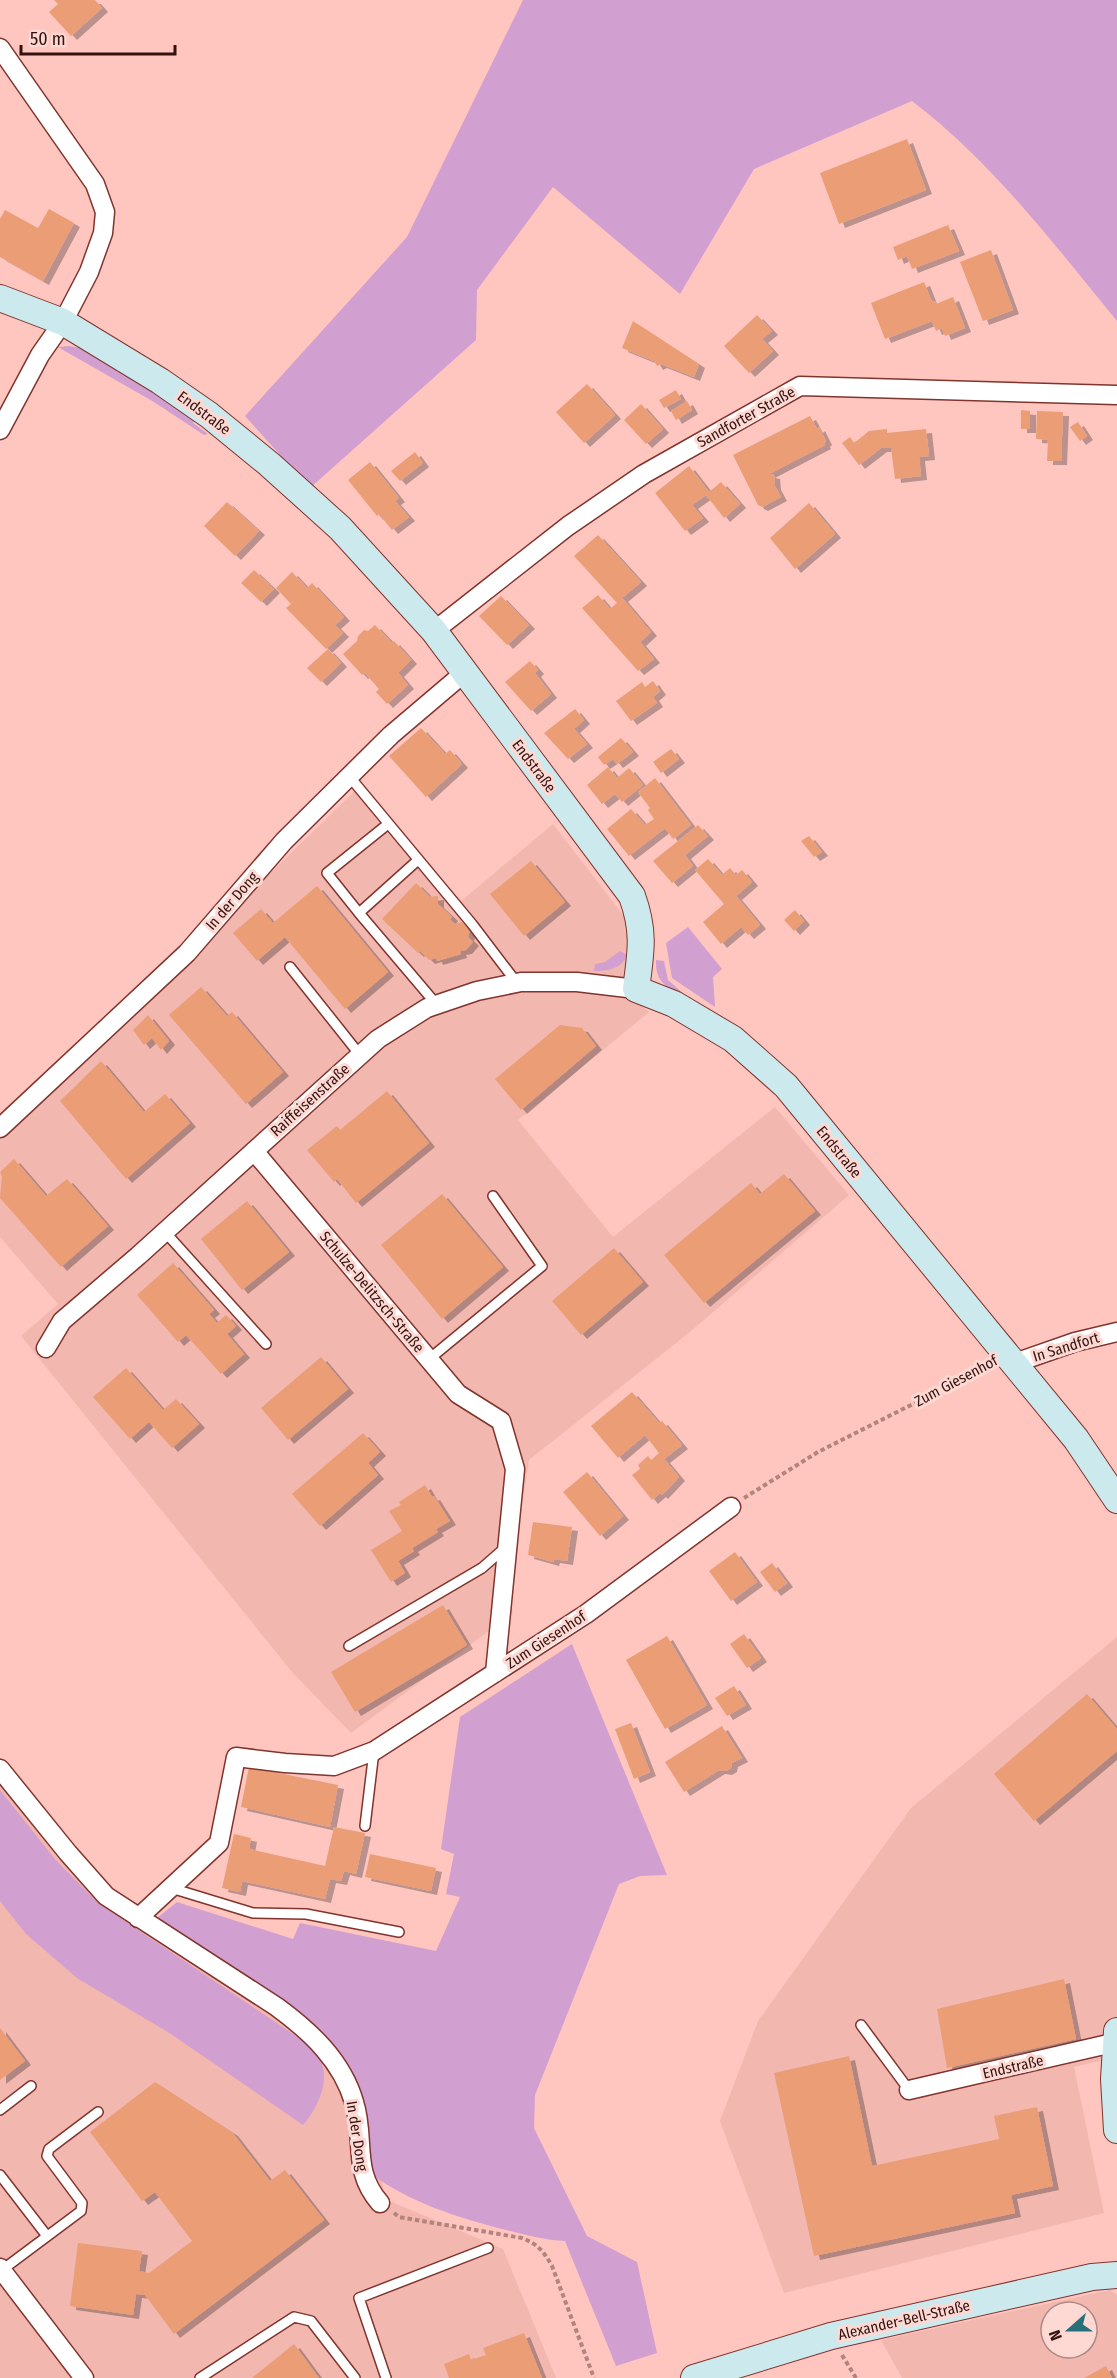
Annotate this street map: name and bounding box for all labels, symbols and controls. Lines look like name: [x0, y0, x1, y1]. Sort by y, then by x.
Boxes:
scale bar: [21, 18, 176, 56]
text: 50 m: [30, 28, 66, 50]
street label: Sandforter Straße: [694, 383, 798, 451]
street label: Endstraße: [174, 387, 234, 439]
street label: Endstraße: [508, 736, 560, 796]
street label: In der Dong: [202, 868, 262, 934]
street label: Raiffeisenstraße: [267, 1060, 353, 1140]
street label: Endstraße: [813, 1122, 865, 1182]
street label: Schulze-Delitzsch-Straße: [316, 1228, 428, 1356]
street label: In Sandfort: [1031, 1328, 1102, 1366]
street label: Zum Giesenhof: [911, 1351, 1002, 1410]
street label: Zum Giesenhof: [503, 1607, 590, 1672]
street label: Endstraße: [981, 2051, 1045, 2083]
street label: In der Dong: [343, 2099, 371, 2173]
street label: Alexander-Bell-Straße: [836, 2296, 972, 2344]
north arrow: [1039, 2300, 1099, 2360]
text: N: [1045, 2327, 1066, 2343]

